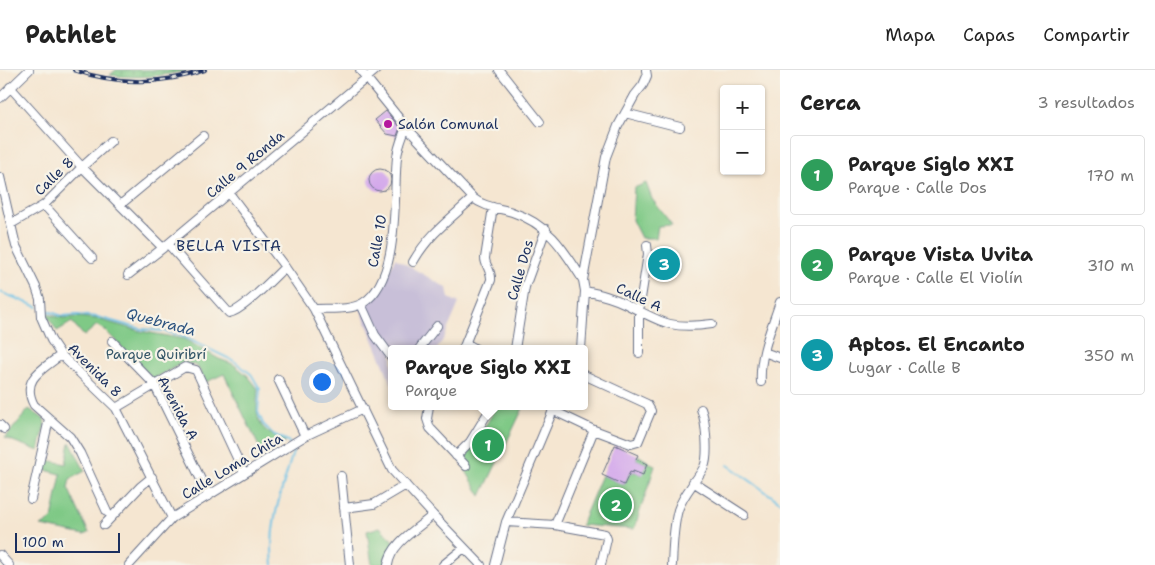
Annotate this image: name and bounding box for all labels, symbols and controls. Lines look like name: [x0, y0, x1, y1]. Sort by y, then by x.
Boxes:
text: Pathlet: [25, 19, 116, 51]
text: Mapa: [885, 23, 935, 47]
text: Capas: [963, 23, 1015, 47]
text: Compartir: [1043, 23, 1130, 47]
map controls: [720, 85, 765, 175]
button: +: [720, 85, 765, 130]
text: Cerca: [800, 89, 861, 117]
text: 3 resultados: [1037, 92, 1135, 113]
place label: Salón Comunal: [398, 115, 499, 133]
marker: Salón Comunal: [382, 118, 394, 130]
street label: Calle 9 Ronda: [202, 126, 288, 202]
button: −: [720, 130, 765, 175]
text: Parque Siglo XXI: [848, 152, 1014, 177]
street label: Calle 8: [31, 153, 77, 199]
text: 1: [813, 165, 821, 186]
text: 170 m: [1087, 165, 1134, 186]
text: Parque · Calle Dos: [848, 177, 987, 198]
street label: Calle 10: [364, 213, 390, 269]
district label: BELLA VISTA: [176, 236, 282, 256]
street label: Calle Dos: [503, 237, 537, 302]
text: Parque Vista Uvita: [848, 242, 1033, 267]
pin: 3: [648, 245, 680, 283]
text: 2: [811, 255, 823, 276]
text: 310 m: [1087, 255, 1134, 276]
text: Parque · Calle El Violín: [848, 267, 1023, 288]
street label: Calle A: [613, 279, 665, 315]
water label: Quebrada: [124, 303, 198, 341]
text: Aptos. El Encanto: [848, 332, 1025, 357]
street label: Avenida 8: [64, 339, 126, 401]
park label: Parque Quiribrí: [106, 345, 206, 363]
popup: [388, 345, 588, 410]
text: 3: [811, 345, 823, 366]
text: 350 m: [1083, 345, 1134, 366]
text: Parque Siglo XXI: [405, 355, 571, 380]
text: Lugar · Calle B: [848, 357, 961, 378]
your location: [309, 369, 335, 395]
street label: Avenida A: [154, 373, 202, 443]
text: Parque: [405, 380, 457, 401]
pin: 1: [472, 426, 504, 464]
street label: Calle Loma Chita: [178, 429, 286, 503]
pin: 2: [600, 486, 632, 524]
scale bar: [15, 530, 120, 553]
text: 100 m: [22, 533, 64, 551]

